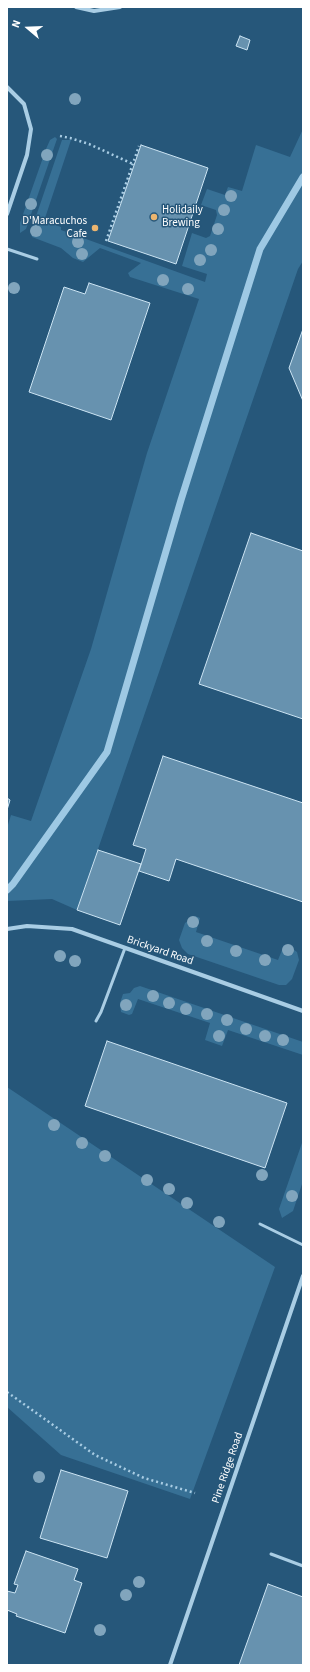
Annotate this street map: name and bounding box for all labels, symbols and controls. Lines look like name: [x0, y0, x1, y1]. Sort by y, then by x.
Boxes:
north arrow: [8, 8, 48, 48]
text: N: [8, 18, 24, 30]
place label: Holidaily Brewing: [162, 204, 203, 230]
marker: Holidaily Brewing: [149, 212, 159, 222]
place label: D'Maracuchos Cafe: [22, 215, 87, 241]
marker: D'Maracuchos Cafe: [90, 223, 100, 233]
street label: Brickyard Road: [125, 933, 195, 969]
street label: Pine Ridge Road: [210, 1431, 246, 1505]

